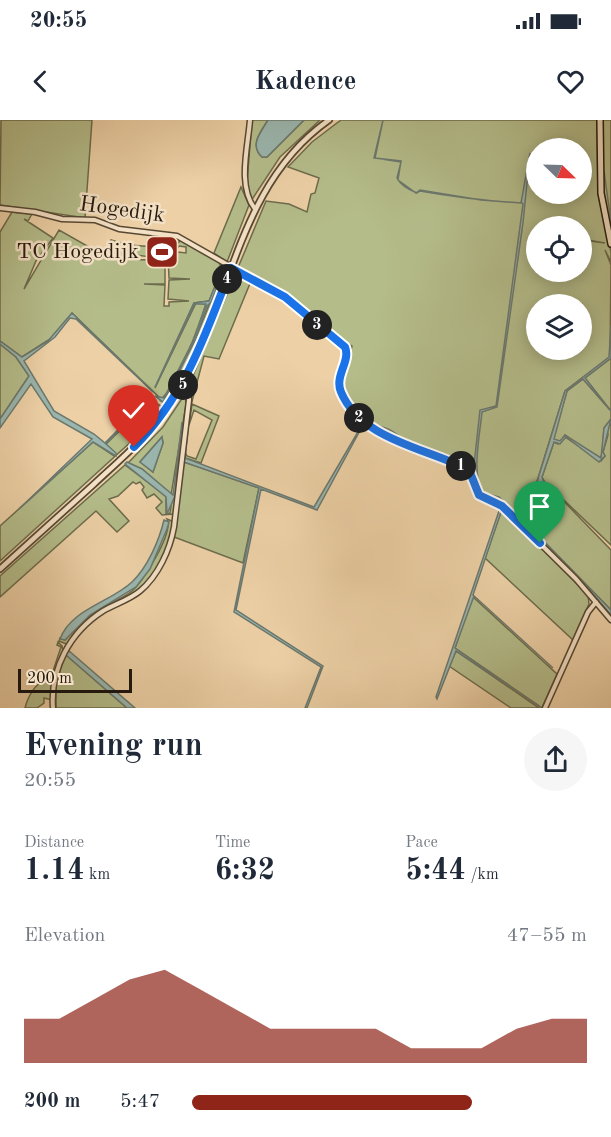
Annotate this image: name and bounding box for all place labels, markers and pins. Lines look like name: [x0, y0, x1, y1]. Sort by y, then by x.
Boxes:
sports icon: TC Hogedijk: [144, 234, 180, 270]
place label: TC Hogedijk: [16, 241, 139, 263]
pin: 4: [212, 264, 242, 294]
pin: 3: [302, 310, 332, 340]
pin: 5: [168, 370, 198, 400]
pin: [108, 385, 159, 447]
pin: 2: [344, 403, 374, 433]
pin: 1: [446, 451, 476, 481]
pin: [514, 481, 565, 543]

